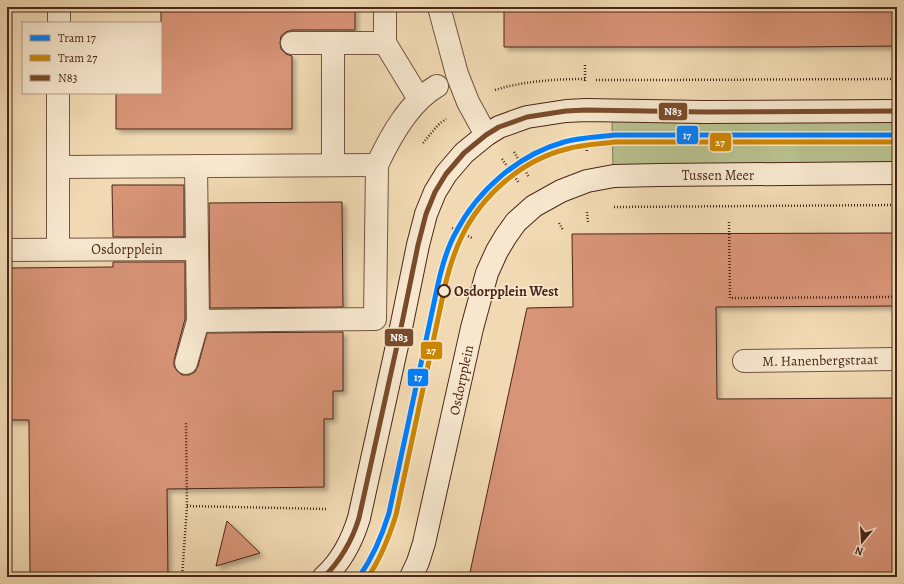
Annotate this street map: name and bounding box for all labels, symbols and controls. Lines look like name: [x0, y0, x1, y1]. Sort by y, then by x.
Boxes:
legend: [22, 22, 162, 94]
text: Tram 17: [58, 30, 97, 46]
text: Tram 27: [58, 50, 98, 66]
text: N83: [58, 70, 77, 86]
line badge: N83: [658, 102, 688, 121]
text: N83: [664, 104, 682, 119]
line badge: 17: [676, 125, 699, 145]
text: 17: [683, 128, 692, 143]
line badge: 27: [709, 132, 732, 152]
text: 27: [715, 135, 725, 150]
street label: Tussen Meer: [682, 166, 755, 185]
street label: Osdorpplein: [91, 240, 163, 259]
place label: Osdorpplein West: [454, 282, 559, 301]
marker: Osdorpplein West: [437, 284, 451, 298]
line badge: N83: [384, 328, 414, 347]
text: N83: [390, 330, 408, 345]
line badge: 27: [420, 341, 443, 360]
text: 27: [426, 343, 436, 358]
street label: Osdorpplein: [445, 343, 478, 417]
street label: M. Hanenbergstraat: [762, 350, 879, 371]
line badge: 17: [407, 368, 429, 387]
text: 17: [414, 370, 423, 385]
north arrow: [842, 522, 882, 562]
text: N: [853, 543, 865, 559]

